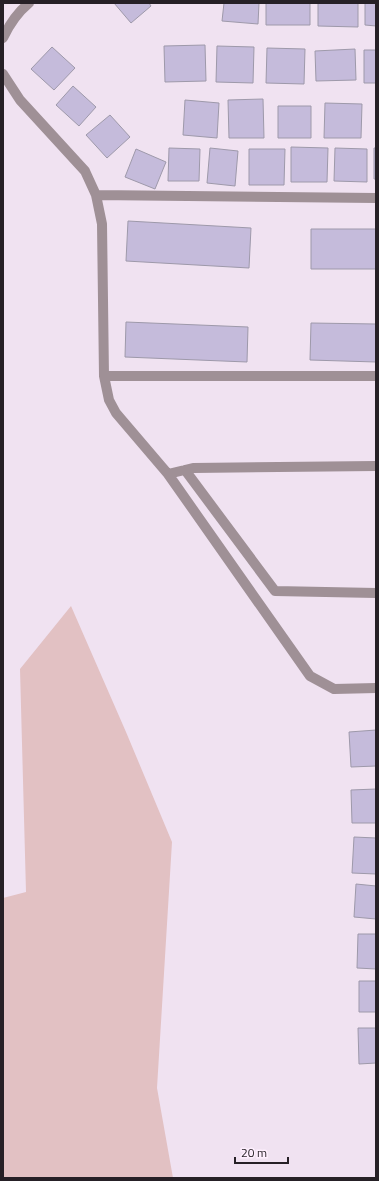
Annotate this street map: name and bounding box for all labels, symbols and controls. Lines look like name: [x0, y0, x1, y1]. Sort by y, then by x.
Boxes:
scale bar: [235, 1139, 288, 1165]
text: 20 m: [241, 1143, 267, 1162]

